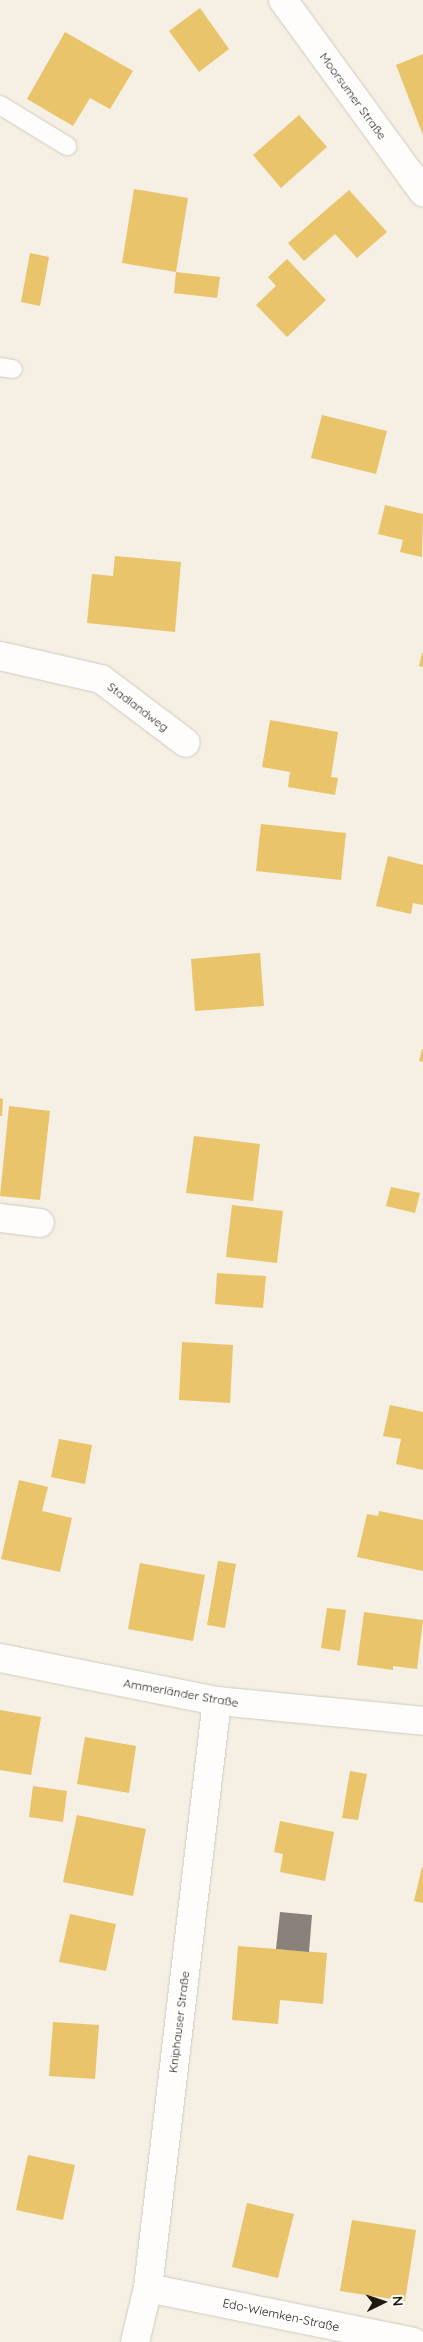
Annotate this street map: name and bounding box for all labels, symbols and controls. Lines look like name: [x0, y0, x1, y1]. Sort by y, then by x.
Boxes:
street label: Moorsumer Straße: [317, 50, 389, 142]
street label: Stadlandweg: [105, 679, 171, 735]
street label: Ammerländer Straße: [122, 1676, 240, 1710]
street label: Kniphauser Straße: [166, 1970, 192, 2074]
north arrow: [358, 2277, 408, 2327]
text: N: [389, 2295, 407, 2307]
street label: Edo-Wiemken-Straße: [221, 2296, 341, 2334]

